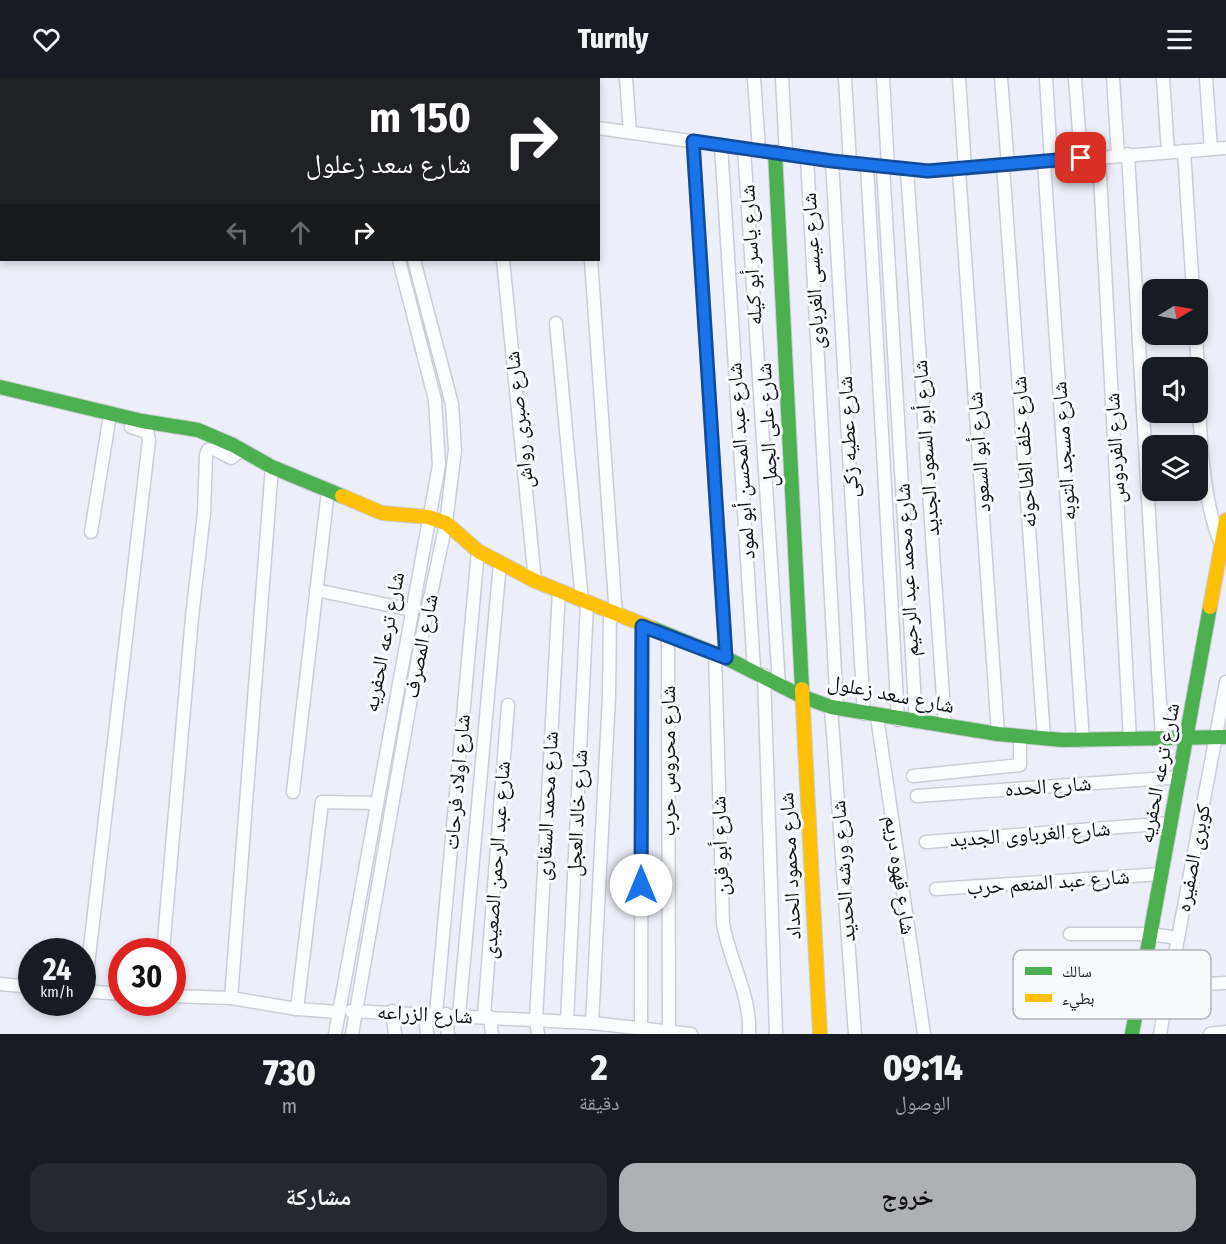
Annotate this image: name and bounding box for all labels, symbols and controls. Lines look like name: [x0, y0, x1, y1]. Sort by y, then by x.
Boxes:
icon: heart: [30, 23, 63, 56]
text: Turnly: [578, 23, 648, 55]
icon: menu: [1163, 23, 1196, 56]
text: 150 m: [369, 93, 471, 143]
icon: right: [492, 102, 570, 180]
pin: [1055, 132, 1106, 183]
icon: arrive: [1064, 141, 1097, 174]
text: شارع سعد زعلول: [306, 148, 471, 180]
street label: شارع ياسر أبو كيله: [734, 184, 768, 326]
street label: شارع عيسى الغرباوى: [796, 192, 830, 350]
icon: left: [221, 216, 254, 249]
icon: ahead: [284, 216, 317, 249]
icon: right: [347, 216, 380, 249]
north arrow: [1142, 279, 1208, 345]
map controls: [1142, 279, 1208, 501]
street label: شارع صبرى رواش: [499, 350, 539, 490]
button: sound: [1142, 357, 1208, 423]
street label: شارع أبو السعود الجديد: [907, 359, 945, 537]
street label: شارع عبد المحسن أبو لمود: [721, 362, 761, 560]
street label: شارع على الجمل: [751, 362, 783, 488]
street label: شارع عطيه زكى: [832, 375, 864, 499]
street label: شارع خلف الطاحونه: [1006, 375, 1042, 529]
street label: شارع مسجد التوبه: [1046, 381, 1082, 521]
street label: شارع أبو السعود: [962, 391, 996, 513]
street label: شارع الفردوس: [1099, 392, 1131, 504]
button: layers: [1142, 435, 1208, 501]
street label: شارع محمد عبد الرحيم: [889, 483, 926, 657]
street label: شارع ترعه الحفريه: [358, 570, 410, 714]
street label: شارع المصرف: [398, 592, 444, 700]
street label: شارع سعد زعلول: [825, 669, 957, 719]
street label: شارع محروس حرب: [655, 686, 681, 837]
street label: شارع ترعه الحفريه: [1133, 701, 1185, 845]
street label: شارع اولاد فرحات: [438, 713, 476, 851]
street label: شارع محمد السقارى: [530, 730, 564, 882]
street label: شارع خالد العجل: [561, 749, 593, 877]
street label: شارع عبد الرحمن الصعيدى: [476, 760, 516, 960]
street label: شارع الحده: [1004, 770, 1092, 802]
street label: شارع محمود الحداد: [773, 792, 807, 940]
street label: شارع أبو قرن: [705, 796, 735, 896]
street label: شارع ورشه الحديد: [825, 799, 861, 943]
street label: كوبرى الصفيره: [1170, 802, 1216, 914]
street label: شارع قهوه دريم: [878, 814, 921, 936]
street label: شارع الغرباوى الجديد: [949, 815, 1111, 853]
position arrow: [609, 853, 673, 917]
street label: شارع عبد المنعم حرب: [966, 863, 1131, 902]
speed limit sign: 30: [108, 938, 186, 1016]
legend: [1013, 950, 1211, 1019]
text: 24: [43, 952, 71, 988]
text: سالك: [1062, 962, 1092, 981]
text: km/h: [40, 983, 74, 1001]
text: بطيء: [1062, 989, 1094, 1011]
street label: شارع الزراعه: [376, 999, 474, 1029]
text: 2: [591, 1046, 608, 1090]
text: 09:14: [883, 1046, 963, 1090]
text: 730: [263, 1051, 316, 1095]
text: دقيقة: [579, 1091, 620, 1115]
text: الوصول: [895, 1091, 950, 1115]
text: m: [282, 1094, 297, 1118]
button: مشاركة: [30, 1163, 607, 1232]
button: خروج: [619, 1163, 1196, 1232]

